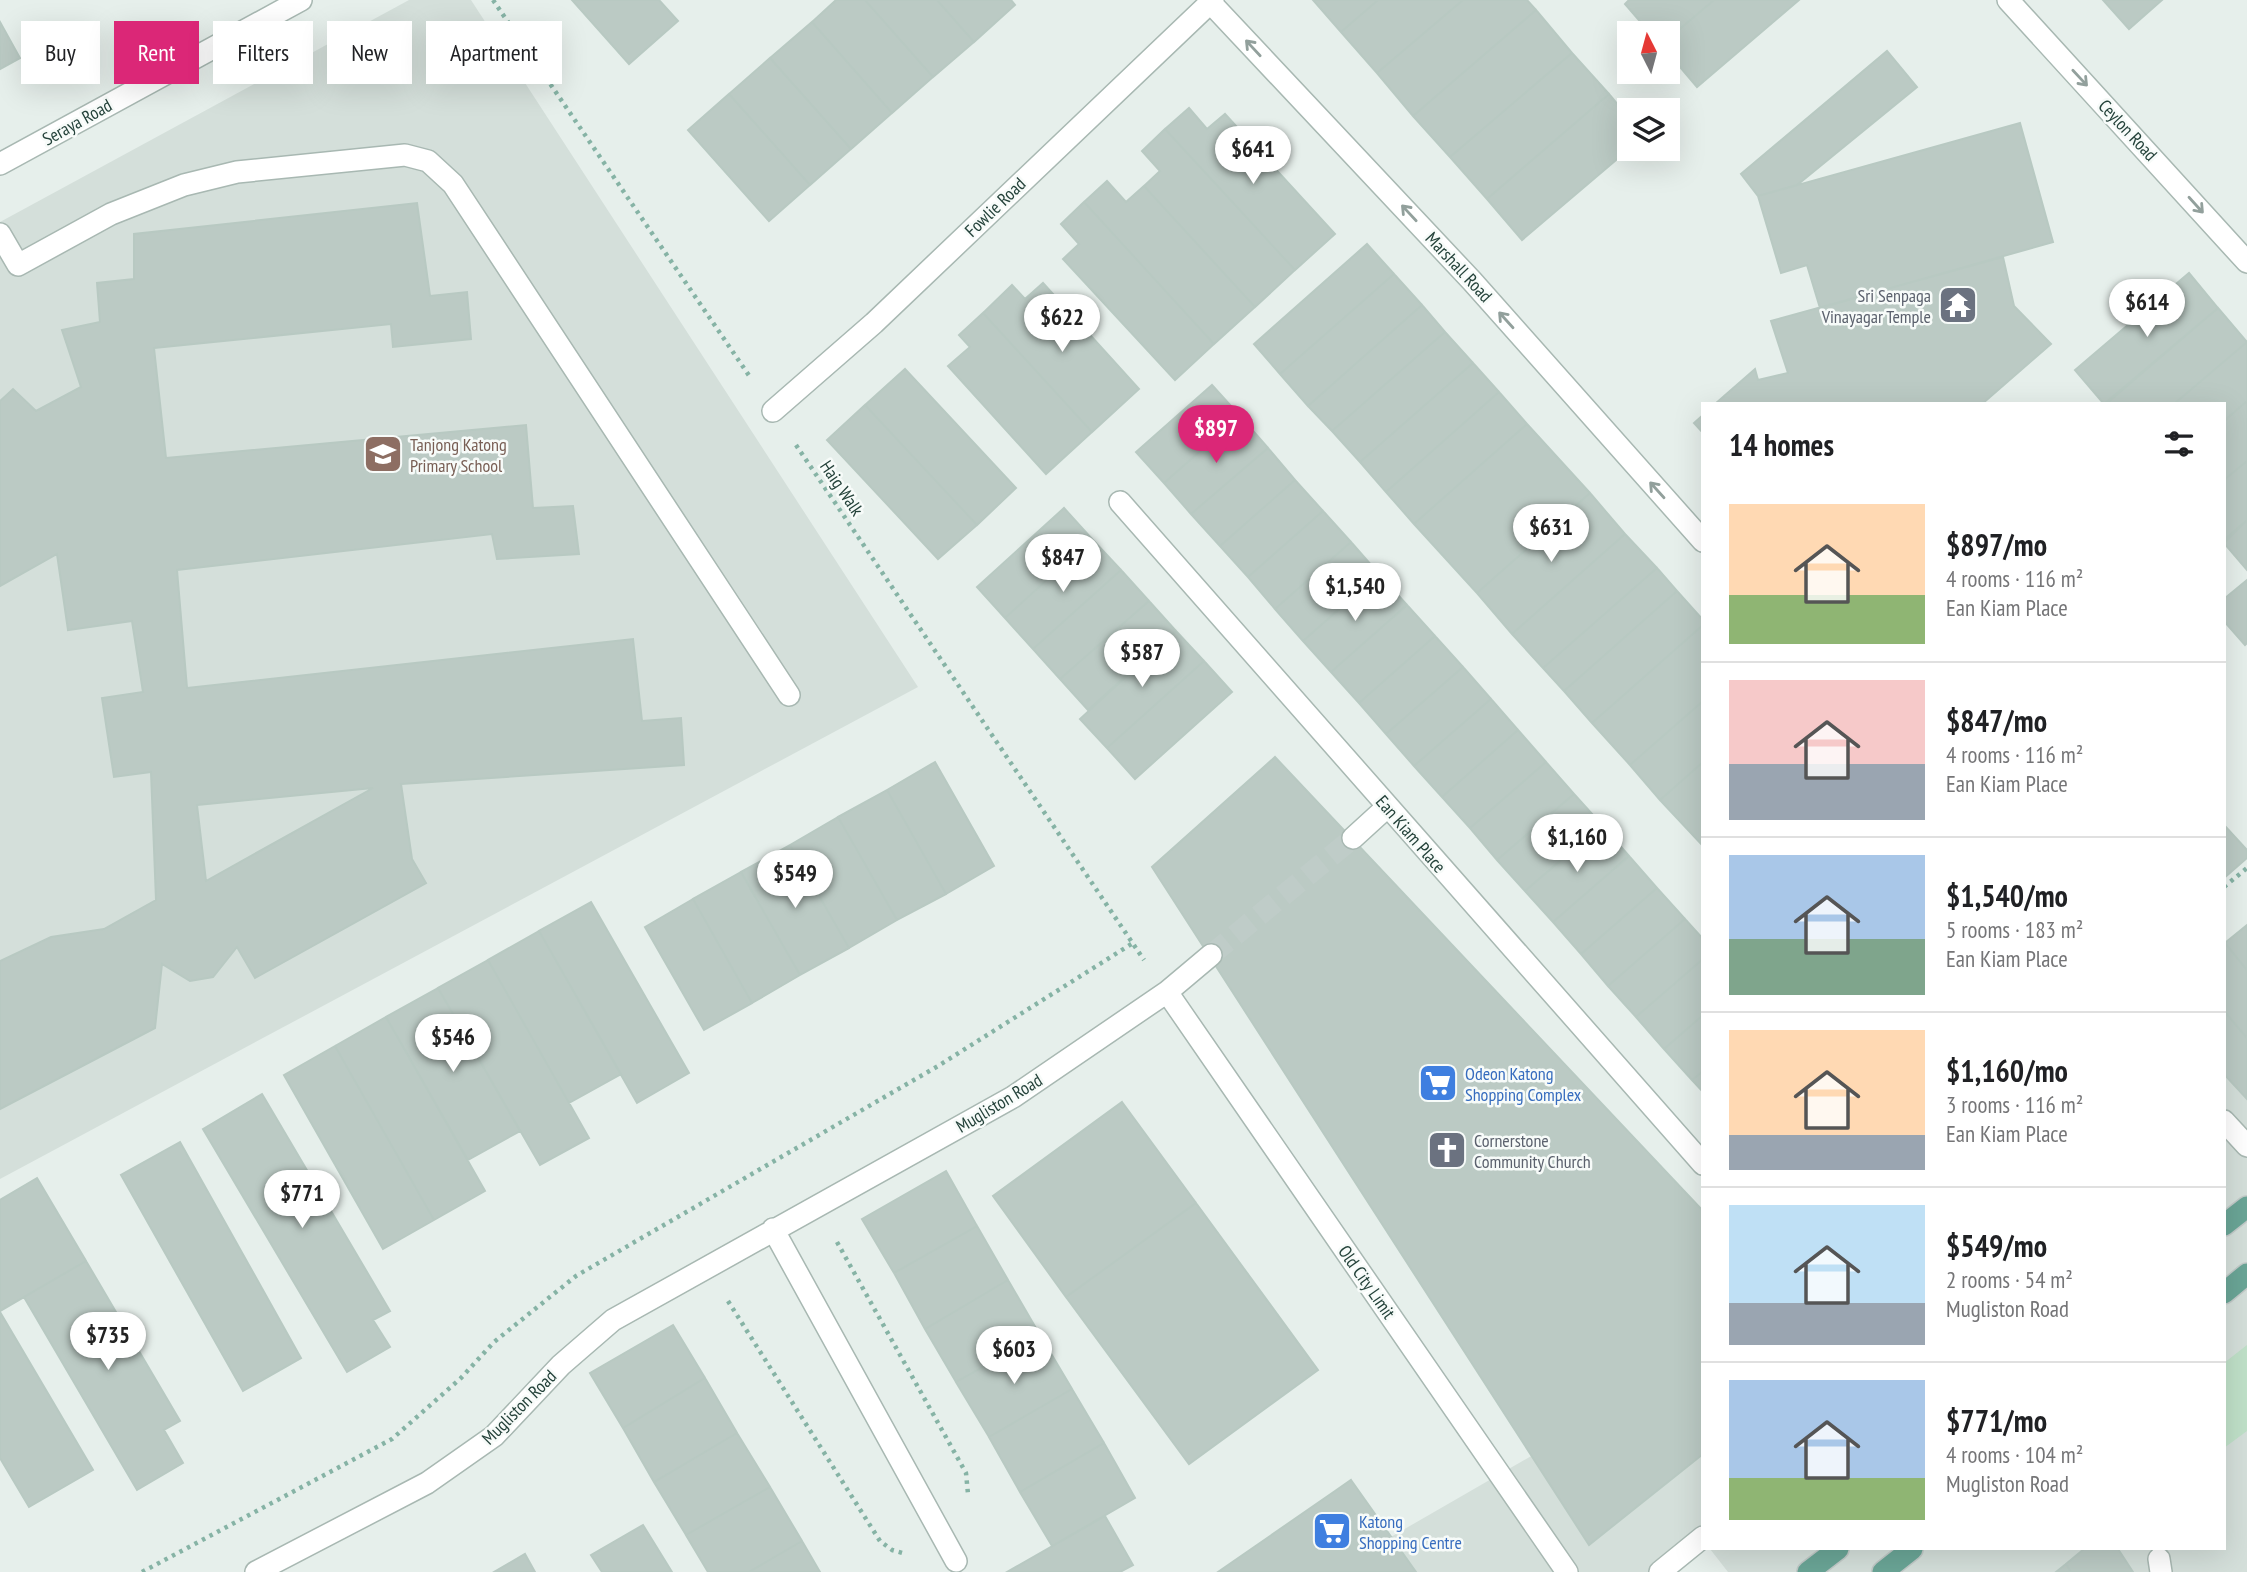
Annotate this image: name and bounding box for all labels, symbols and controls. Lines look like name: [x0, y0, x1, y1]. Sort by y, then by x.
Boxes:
chip: Buy: [21, 21, 100, 84]
chip: Rent: [114, 21, 199, 84]
chip: Filters: [213, 21, 313, 84]
chip: New: [327, 21, 412, 84]
chip: Apartment: [426, 21, 562, 84]
north arrow: [1617, 21, 1680, 84]
map controls: [1617, 21, 1680, 161]
one-way arrow: [1245, 39, 1261, 57]
one-way arrow: [2072, 69, 2088, 87]
street label: Seraya Road: [38, 94, 116, 150]
street label: Ceylon Road: [2094, 94, 2162, 166]
button: layers: [1617, 98, 1680, 161]
pin: $641: [1212, 127, 1294, 186]
text: $641: [1231, 134, 1275, 163]
street label: Fowlie Road: [960, 172, 1030, 242]
one-way arrow: [2188, 196, 2204, 214]
one-way arrow: [1401, 205, 1418, 222]
street label: Marshall Road: [1421, 227, 1497, 307]
pin: $614: [2106, 280, 2188, 339]
place label: Sri Senpaga Vinayagar Temple: [1821, 284, 1931, 328]
temple icon: Sri Senpaga Vinayagar Temple: [1937, 284, 1979, 326]
text: $614: [2125, 287, 2169, 316]
pin: $622: [1021, 294, 1103, 354]
text: $622: [1040, 302, 1084, 331]
one-way arrow: [1498, 311, 1514, 329]
pin: $897: [1175, 406, 1257, 465]
text: $897: [1194, 413, 1238, 442]
text: 14 homes: [1729, 425, 1834, 464]
icon: filters: [2160, 425, 2198, 463]
school or university icon: Tanjong Katong Primary School: [362, 433, 404, 475]
place label: Tanjong Katong Primary School: [410, 433, 507, 477]
street label: Haig Walk: [815, 456, 869, 520]
one-way arrow: [1649, 481, 1665, 499]
pin: $631: [1510, 504, 1592, 564]
text: $631: [1529, 512, 1573, 541]
text: $897/mo: [1946, 525, 2047, 564]
icon: home: [1785, 532, 1869, 616]
pin: $847: [1022, 534, 1104, 594]
text: $847: [1041, 542, 1085, 571]
pin: $1,540: [1298, 564, 1412, 623]
text: 4 rooms · 116 m²: [1946, 564, 2083, 593]
text: $1,540: [1325, 571, 1385, 600]
text: Ean Kiam Place: [1946, 593, 2068, 622]
pin: $587: [1101, 630, 1183, 689]
text: $587: [1120, 637, 1164, 666]
text: $847/mo: [1946, 701, 2047, 740]
icon: home: [1785, 708, 1869, 792]
text: 4 rooms · 116 m²: [1946, 740, 2083, 769]
text: Ean Kiam Place: [1946, 769, 2068, 798]
street label: Ean Kiam Place: [1371, 791, 1451, 877]
pin: $1,160: [1520, 814, 1634, 874]
text: $1,160: [1547, 822, 1607, 851]
pin: $549: [754, 850, 836, 910]
text: $549: [773, 858, 817, 887]
text: $1,540/mo: [1946, 876, 2068, 915]
icon: home: [1785, 883, 1869, 967]
text: 5 rooms · 183 m²: [1946, 915, 2083, 944]
text: Ean Kiam Place: [1946, 944, 2068, 973]
pin: $546: [412, 1014, 494, 1074]
text: $546: [431, 1022, 475, 1051]
text: $1,160/mo: [1946, 1051, 2068, 1090]
icon: home: [1785, 1058, 1869, 1142]
supermarket icon: Odeon Katong Shopping Complex: [1417, 1062, 1459, 1104]
place label: Odeon Katong Shopping Complex: [1465, 1062, 1582, 1106]
street label: Mugliston Road: [952, 1068, 1046, 1138]
text: 3 rooms · 116 m²: [1946, 1090, 2083, 1119]
text: Ean Kiam Place: [1946, 1119, 2068, 1148]
church icon: Cornerstone Community Church: [1426, 1129, 1468, 1171]
place label: Cornerstone Community Church: [1474, 1129, 1591, 1173]
pin: $771: [261, 1170, 343, 1230]
text: $771: [280, 1178, 324, 1207]
text: $549/mo: [1946, 1226, 2047, 1265]
icon: home: [1785, 1233, 1869, 1317]
street label: Old City Limit: [1333, 1241, 1401, 1323]
text: 2 rooms · 54 m²: [1946, 1265, 2073, 1294]
text: Mugliston Road: [1946, 1294, 2069, 1323]
pin: $735: [67, 1312, 149, 1372]
text: $735: [86, 1320, 130, 1349]
pin: $603: [973, 1326, 1055, 1386]
text: $603: [992, 1334, 1036, 1363]
street label: Mugliston Road: [477, 1365, 561, 1449]
text: $771/mo: [1946, 1401, 2047, 1440]
icon: home: [1785, 1408, 1869, 1492]
text: 4 rooms · 104 m²: [1946, 1440, 2083, 1469]
text: Mugliston Road: [1946, 1469, 2069, 1498]
supermarket icon: Katong Shopping Centre: [1311, 1510, 1353, 1552]
place label: Katong Shopping Centre: [1359, 1510, 1462, 1554]

